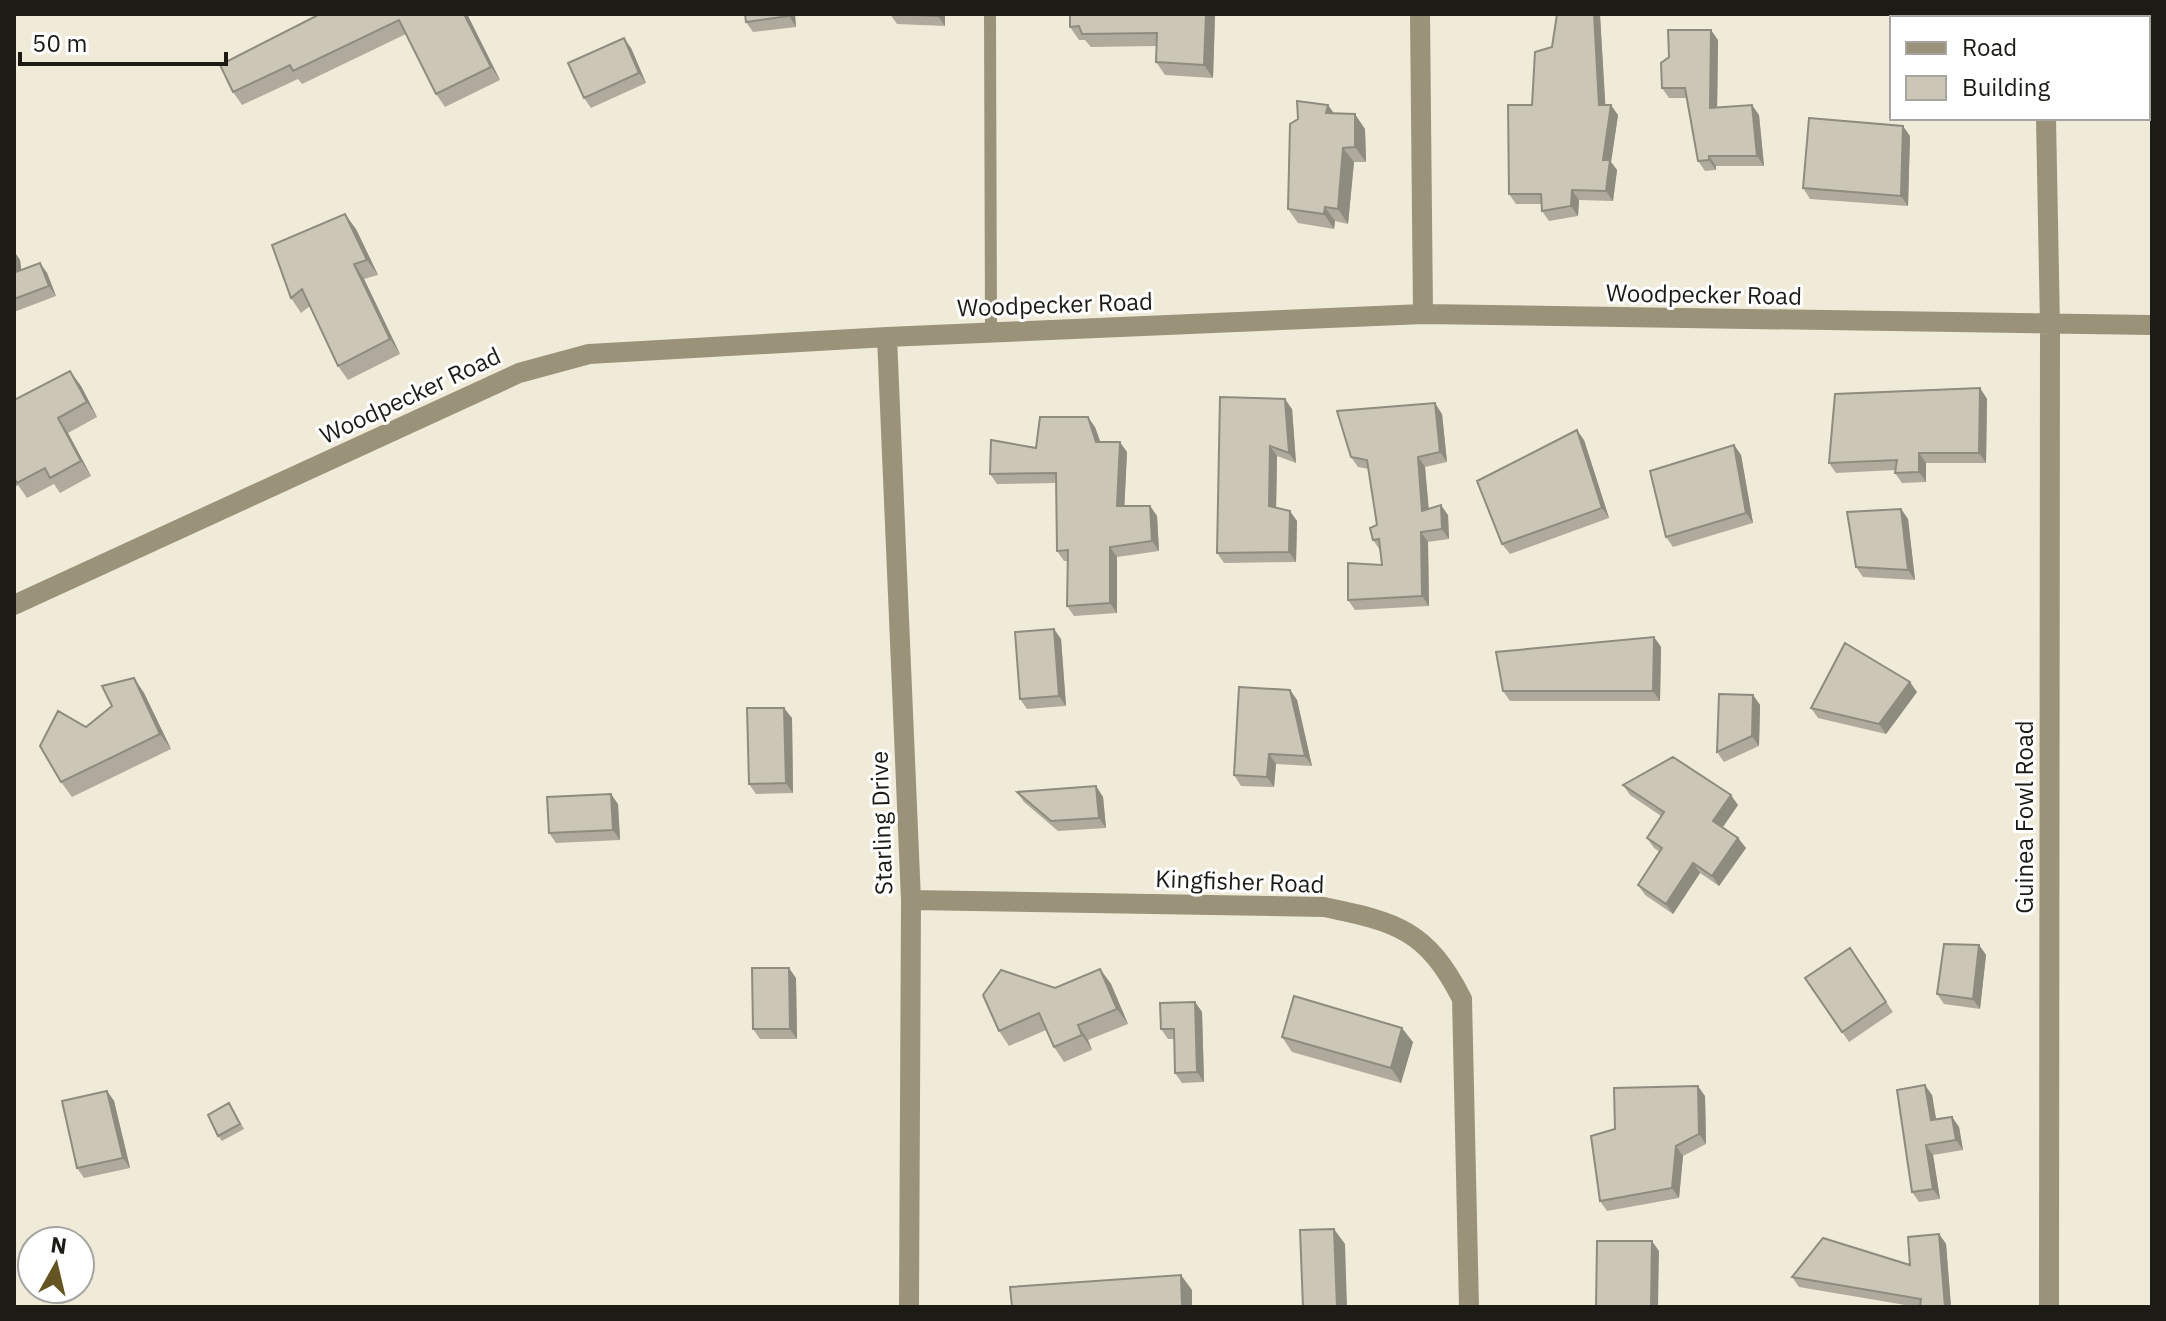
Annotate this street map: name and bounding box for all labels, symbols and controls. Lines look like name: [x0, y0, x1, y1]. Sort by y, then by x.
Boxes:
scale bar: [20, 16, 226, 66]
legend: [1890, 16, 2150, 120]
text: 50 m: [32, 27, 87, 59]
text: Road: [1962, 31, 2017, 63]
text: Building: [1962, 71, 2050, 103]
street label: Woodpecker Road: [1606, 276, 1802, 312]
street label: Woodpecker Road: [956, 285, 1154, 323]
street label: Woodpecker Road: [314, 339, 506, 451]
street label: Guinea Fowl Road: [2008, 720, 2040, 914]
street label: Starling Drive: [862, 750, 900, 896]
street label: Kingfisher Road: [1155, 862, 1325, 900]
north arrow: [16, 1225, 96, 1305]
text: N: [49, 1229, 69, 1260]

